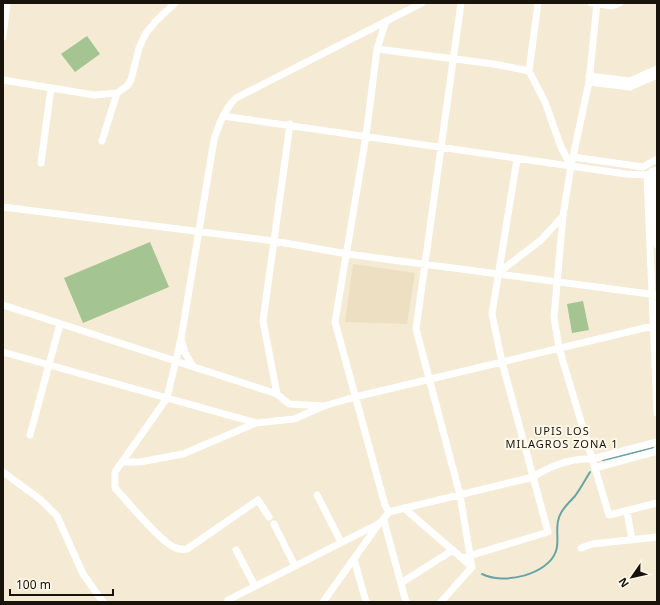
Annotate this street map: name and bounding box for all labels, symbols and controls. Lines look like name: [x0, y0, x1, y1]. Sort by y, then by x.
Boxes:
district label: UPIS LOS MILAGROS ZONA 1: [506, 423, 618, 451]
north arrow: [612, 557, 652, 597]
scale bar: [10, 571, 113, 597]
text: N: [615, 575, 632, 591]
text: 100 m: [16, 576, 51, 593]

